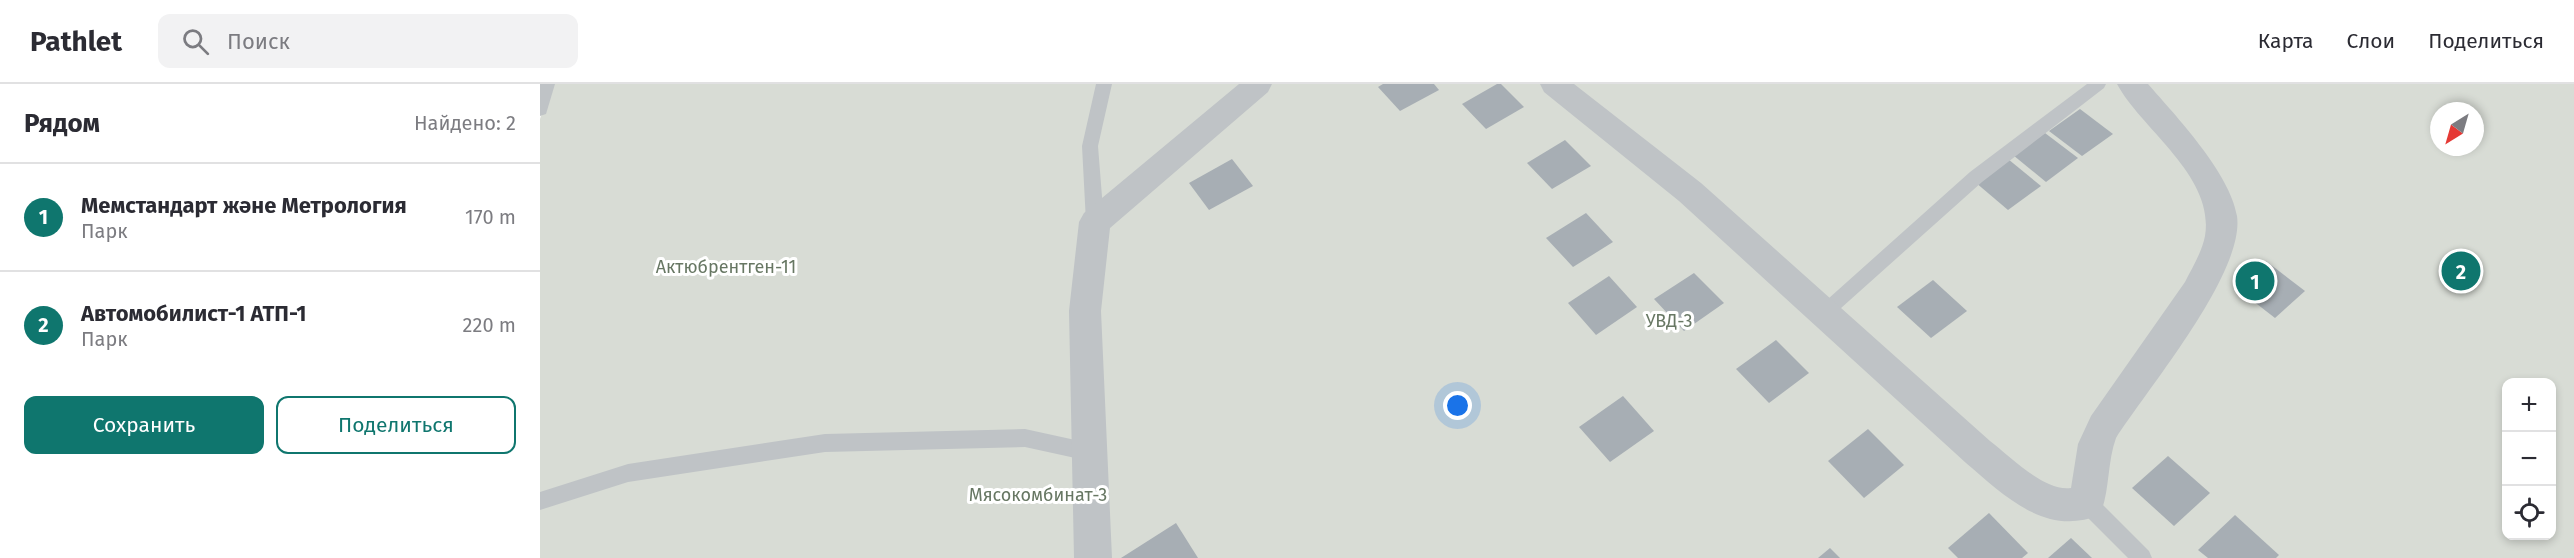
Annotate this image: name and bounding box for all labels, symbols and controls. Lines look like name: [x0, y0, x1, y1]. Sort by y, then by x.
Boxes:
search box: [158, 14, 578, 68]
text: Pathlet: [30, 25, 122, 58]
icon: search: [179, 25, 212, 58]
text: Поиск: [227, 28, 290, 55]
text: Карта: [2258, 28, 2314, 54]
text: Слои: [2347, 28, 2395, 54]
text: Поделиться: [2428, 28, 2544, 54]
north arrow: [2430, 102, 2484, 156]
text: Рядом: [24, 108, 100, 139]
text: Найдено: 2: [414, 111, 516, 135]
text: Мемстандарт және Метрология: [81, 192, 407, 219]
text: 1: [39, 205, 48, 229]
text: 170 m: [465, 205, 516, 229]
text: Парк: [81, 219, 128, 243]
pin: 2: [2442, 248, 2480, 294]
park label: Актюбрентген-11: [656, 256, 796, 278]
pin: 1: [2236, 258, 2274, 304]
text: Автомобилист-1 АТП-1: [81, 300, 307, 327]
park label: УВД-3: [1646, 310, 1692, 332]
text: 2: [38, 313, 49, 337]
text: 220 m: [463, 313, 516, 337]
text: Парк: [81, 327, 128, 351]
map controls: [2502, 378, 2556, 540]
button: +: [2502, 378, 2556, 432]
your location: [1443, 391, 1472, 420]
button: Сохранить: [24, 396, 264, 454]
button: Поделиться: [276, 396, 516, 454]
button: −: [2502, 432, 2556, 486]
park label: Мясокомбинат-3: [969, 484, 1107, 506]
button: locate: [2502, 486, 2556, 540]

